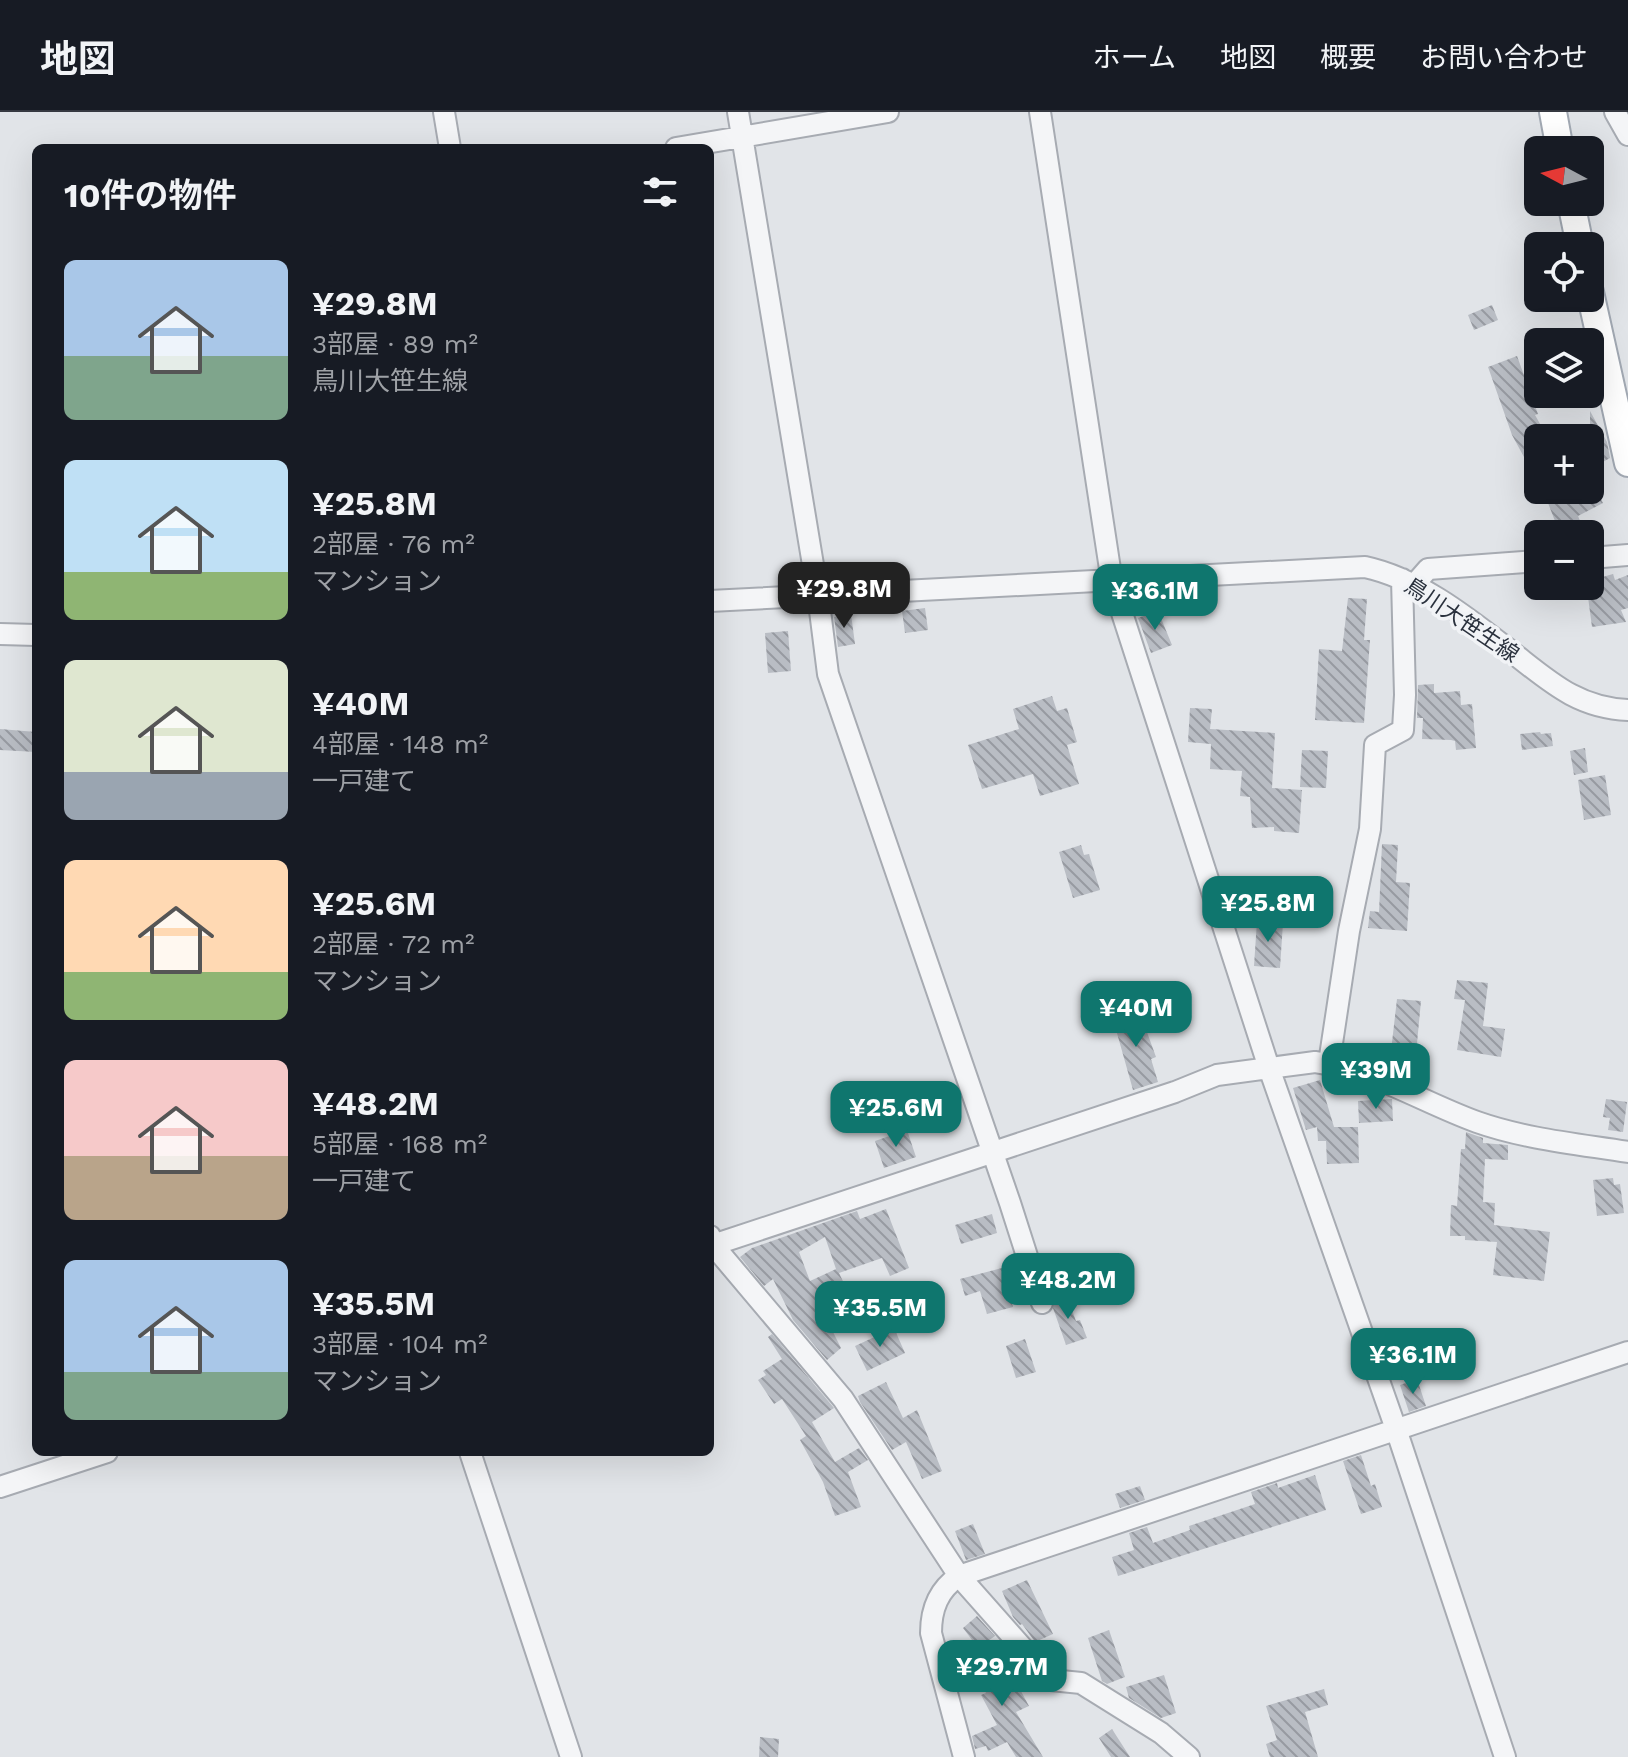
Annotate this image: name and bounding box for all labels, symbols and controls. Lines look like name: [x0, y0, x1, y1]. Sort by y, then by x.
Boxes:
text: 地図: [40, 37, 116, 81]
text: ホーム: [1093, 41, 1176, 74]
text: 地図: [1220, 41, 1276, 74]
text: 概要: [1320, 41, 1376, 74]
text: お問い合わせ: [1420, 41, 1588, 74]
north arrow: [1524, 136, 1604, 216]
map controls: [1524, 136, 1604, 600]
icon: filters: [638, 170, 682, 214]
text: 10件の物件: [64, 175, 237, 215]
button: locate: [1524, 232, 1604, 312]
text: ¥29.8M: [312, 283, 438, 323]
icon: home: [128, 292, 224, 388]
button: layers: [1524, 328, 1604, 408]
text: 3部屋 · 89 m²: [312, 329, 478, 359]
text: 鳥川大笹生線: [312, 366, 468, 396]
button: +: [1524, 424, 1604, 504]
text: ¥25.8M: [312, 483, 437, 523]
icon: home: [128, 492, 224, 588]
button: −: [1524, 520, 1604, 600]
text: 2部屋 · 76 m²: [312, 529, 475, 559]
pin: ¥29.8M: [779, 562, 909, 630]
pin: ¥36.1M: [1090, 564, 1220, 632]
text: マンション: [312, 566, 442, 596]
text: ¥29.8M: [796, 573, 892, 603]
street label: 鳥川大笹生線: [1400, 573, 1524, 667]
text: ¥36.1M: [1111, 575, 1199, 605]
text: ¥40M: [312, 683, 409, 723]
icon: home: [128, 692, 224, 788]
text: 4部屋 · 148 m²: [312, 729, 488, 759]
text: 一戸建て: [312, 766, 416, 796]
pin: ¥25.8M: [1203, 876, 1333, 944]
text: ¥25.6M: [312, 883, 436, 923]
text: ¥25.8M: [1220, 887, 1316, 917]
icon: home: [128, 892, 224, 988]
text: 2部屋 · 72 m²: [312, 929, 475, 959]
text: マンション: [312, 966, 442, 996]
pin: ¥40M: [1089, 981, 1183, 1049]
text: ¥40M: [1099, 992, 1173, 1022]
pin: ¥39M: [1329, 1043, 1423, 1111]
text: ¥39M: [1340, 1054, 1412, 1084]
pin: ¥25.6M: [831, 1081, 961, 1149]
text: ¥48.2M: [312, 1083, 439, 1123]
icon: home: [128, 1092, 224, 1188]
text: ¥25.6M: [848, 1092, 944, 1122]
text: 5部屋 · 168 m²: [312, 1129, 487, 1159]
text: 一戸建て: [312, 1166, 416, 1196]
pin: ¥48.2M: [1003, 1253, 1133, 1321]
text: ¥48.2M: [1019, 1264, 1117, 1294]
pin: ¥35.5M: [815, 1281, 945, 1349]
text: ¥35.5M: [312, 1283, 435, 1323]
icon: home: [128, 1292, 224, 1388]
text: ¥35.5M: [833, 1292, 927, 1322]
pin: ¥36.1M: [1348, 1328, 1478, 1396]
text: 3部屋 · 104 m²: [312, 1329, 488, 1359]
text: ¥36.1M: [1369, 1339, 1457, 1369]
text: マンション: [312, 1366, 442, 1396]
pin: ¥29.7M: [937, 1640, 1067, 1708]
text: ¥29.7M: [956, 1651, 1048, 1681]

